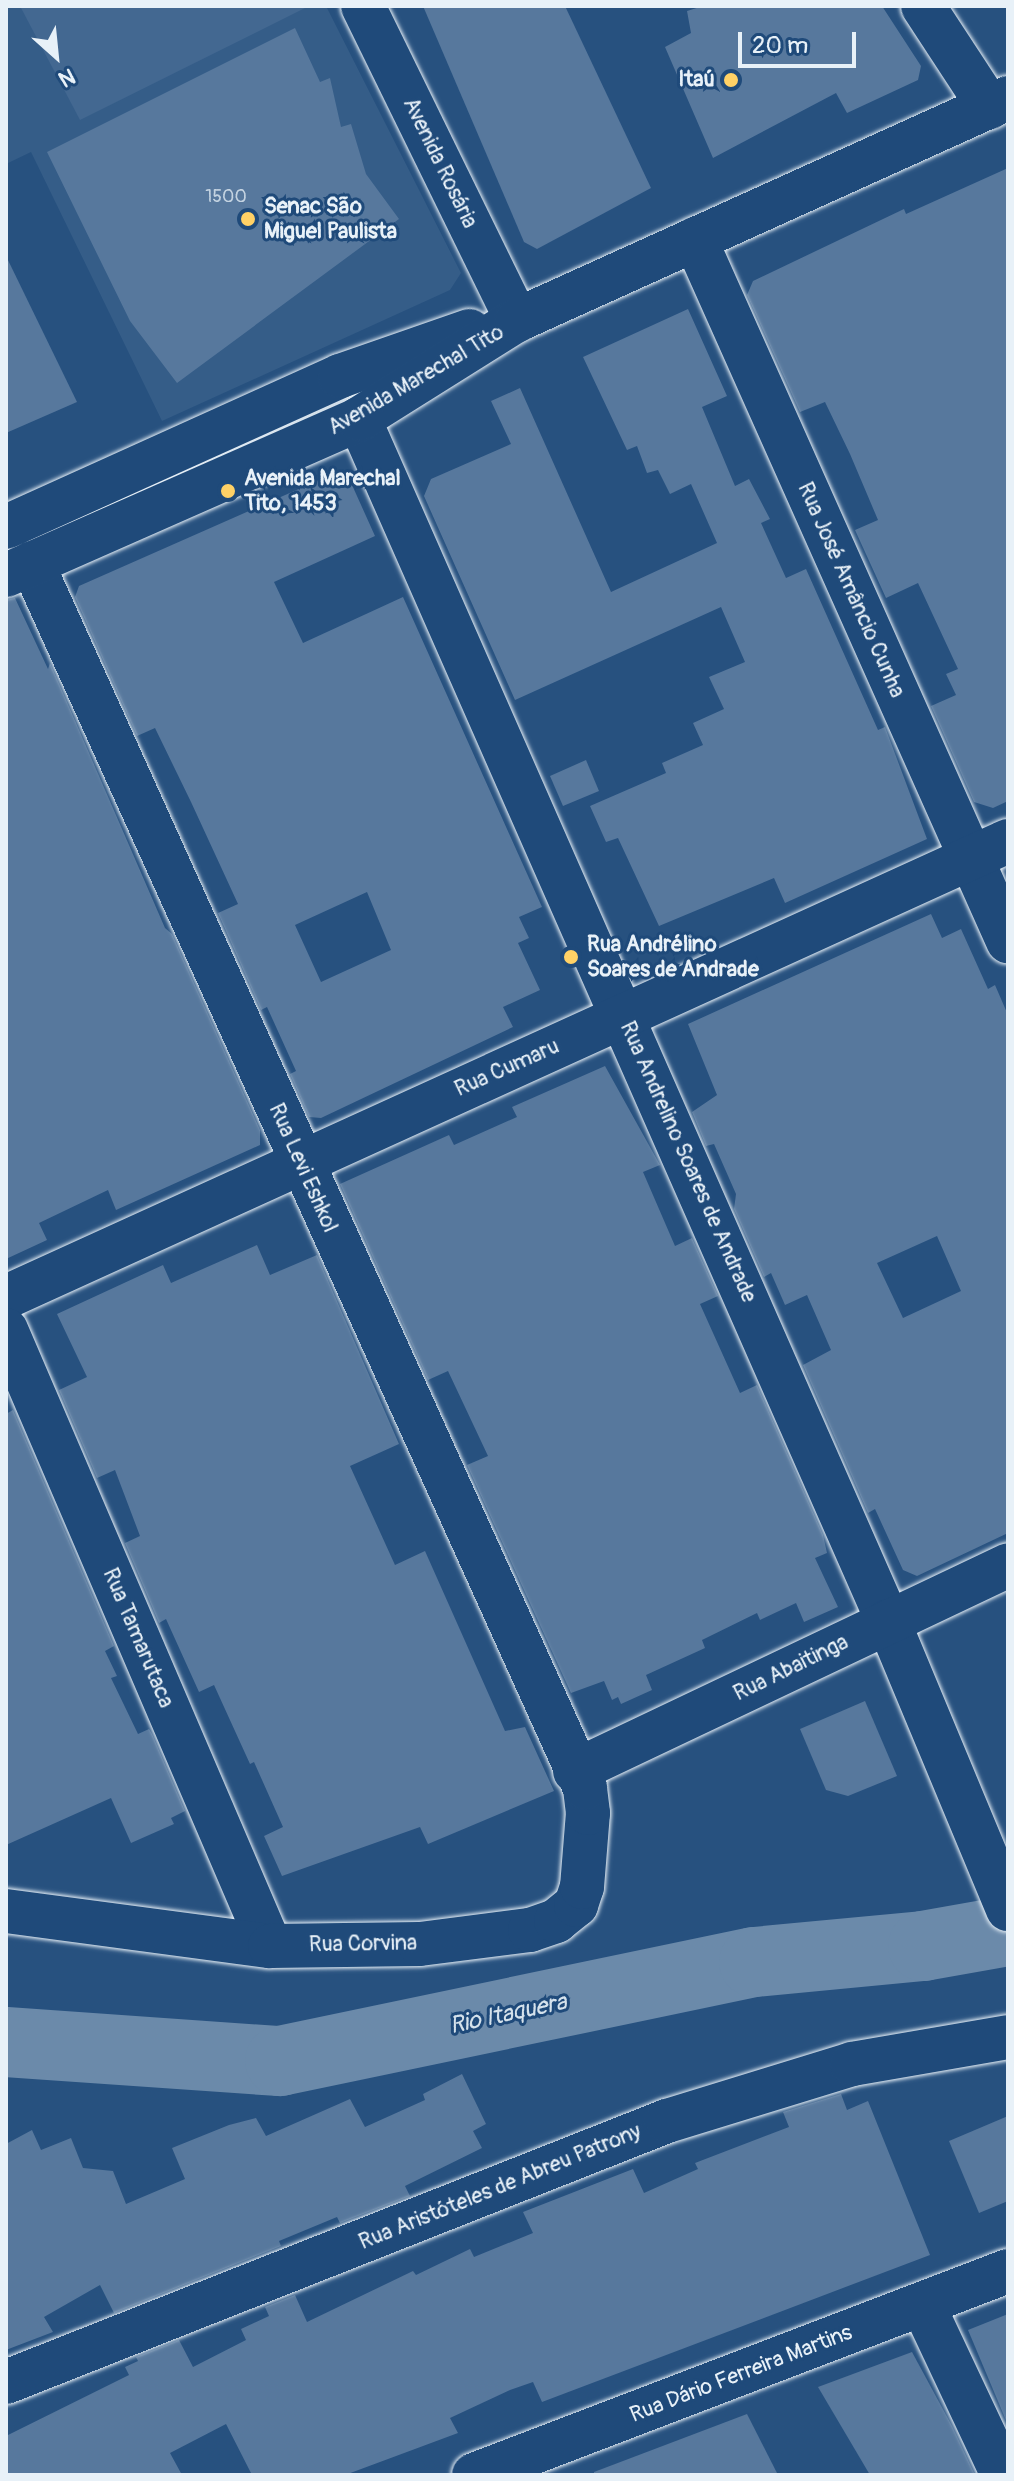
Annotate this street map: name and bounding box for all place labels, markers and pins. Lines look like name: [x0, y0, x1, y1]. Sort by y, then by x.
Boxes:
place label: Itaú: [678, 67, 715, 93]
marker: Itaú: [722, 71, 740, 89]
place label: Senac São Miguel Paulista: [264, 193, 397, 244]
marker: Senac São Miguel Paulista: [239, 210, 257, 228]
place label: Avenida Marechal Tito, 1453: [244, 465, 401, 516]
marker: Avenida Marechal Tito, 1453: [219, 482, 237, 500]
place label: Rua Andrélino Soares de Andrade: [587, 931, 759, 982]
marker: Rua Andrélino Soares de Andrade: [562, 948, 580, 966]

